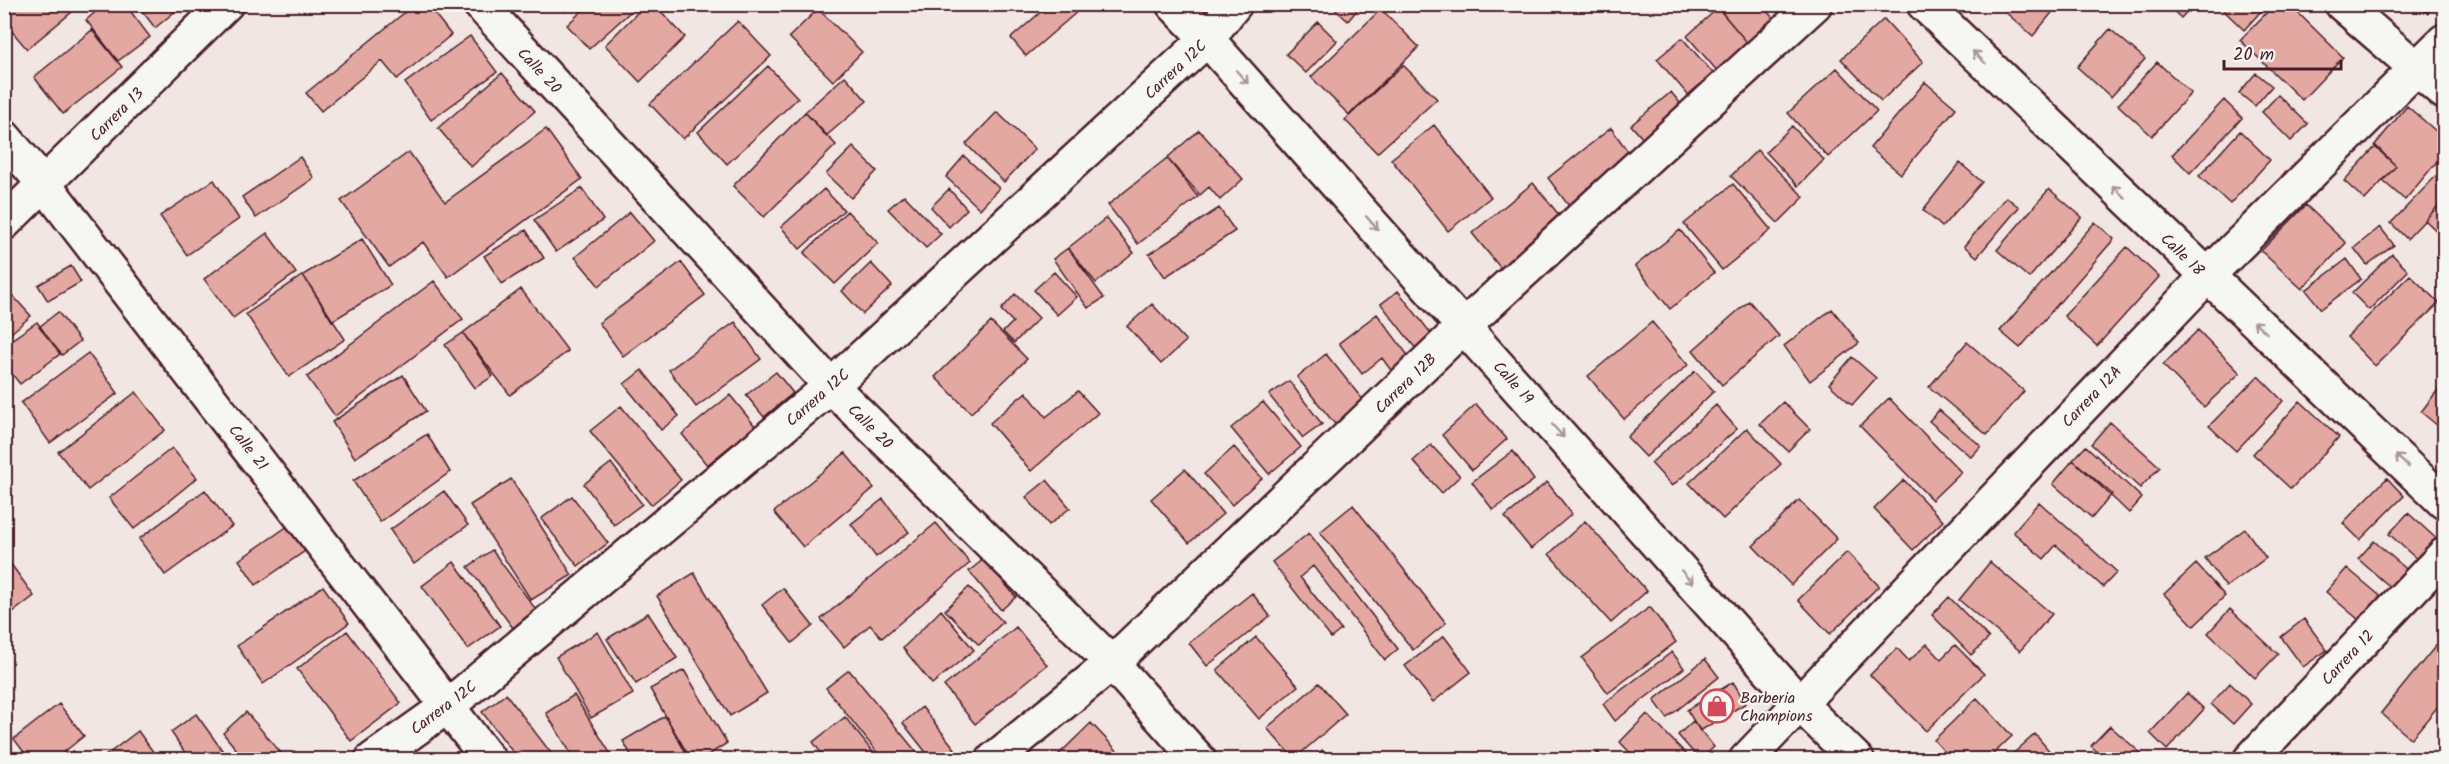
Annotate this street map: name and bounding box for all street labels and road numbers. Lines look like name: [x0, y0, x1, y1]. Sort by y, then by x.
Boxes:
street label: Carrera 12C: [1139, 34, 1213, 106]
street label: Calle 20: [511, 42, 567, 100]
street label: Carrera 13: [84, 82, 150, 148]
street label: Calle 18: [2154, 228, 2210, 283]
street label: Carrera 12B: [1369, 348, 1443, 420]
street label: Calle 19: [1486, 356, 1539, 411]
street label: Carrera 12A: [2056, 360, 2128, 434]
street label: Carrera 12C: [780, 363, 856, 433]
street label: Calle 20: [841, 398, 899, 456]
street label: Calle 21: [222, 419, 274, 476]
street label: Carrera 12: [2316, 624, 2381, 692]
street label: Carrera 12C: [405, 675, 483, 742]

